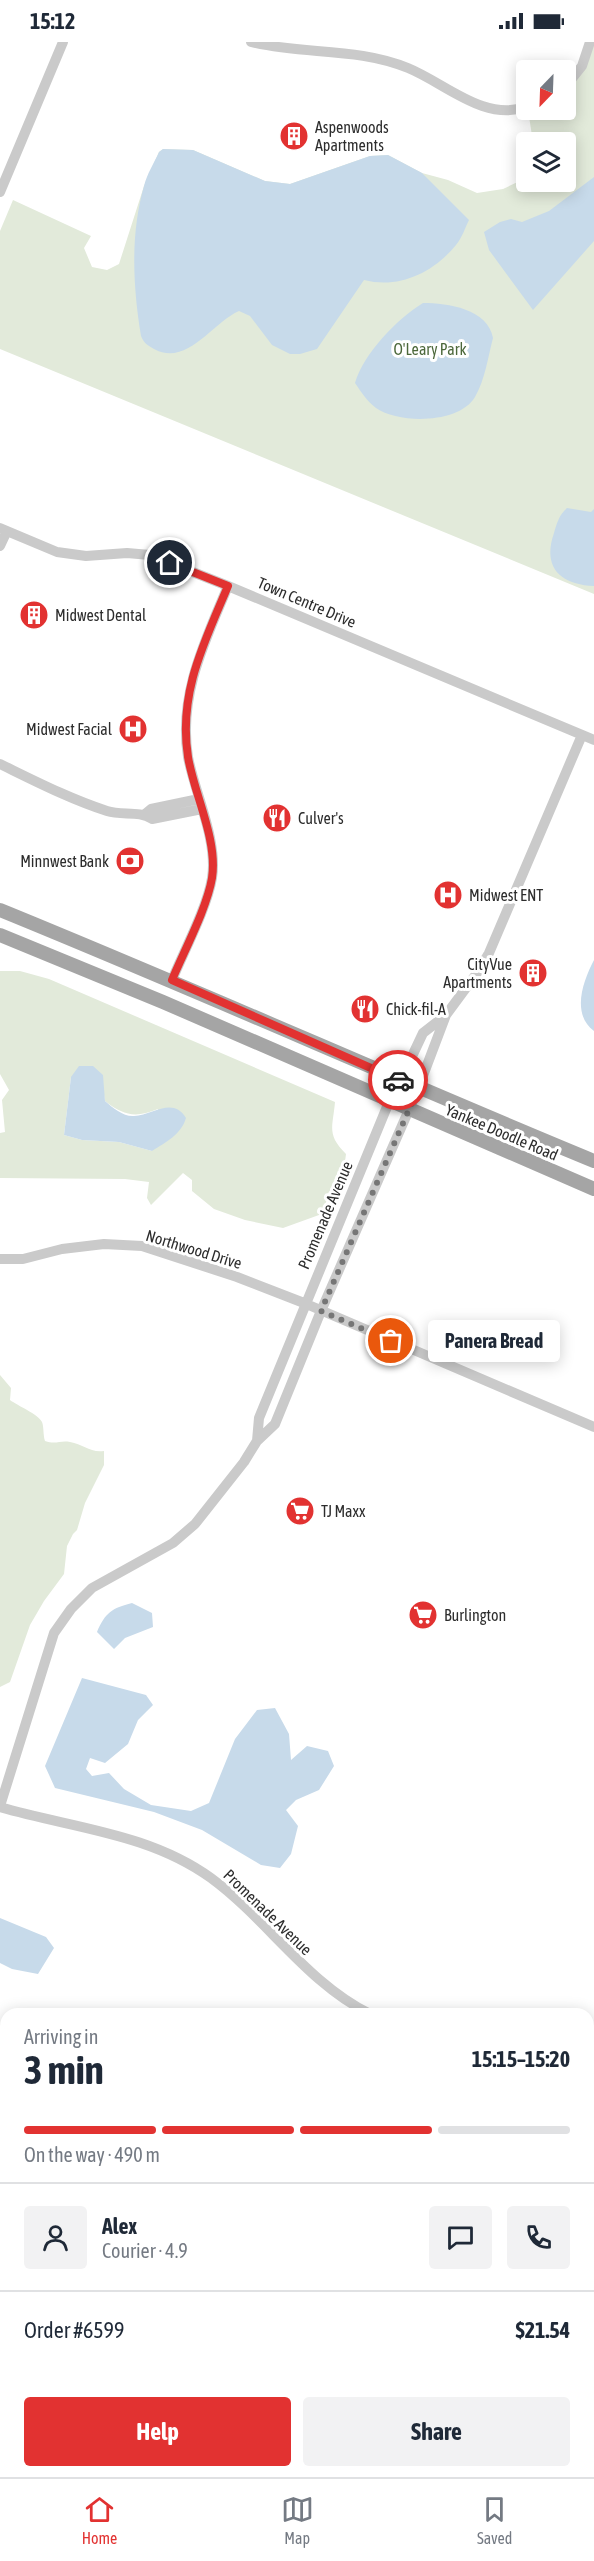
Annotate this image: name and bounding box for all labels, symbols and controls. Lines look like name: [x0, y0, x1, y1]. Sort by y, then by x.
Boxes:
text: 15:12: [30, 8, 75, 34]
north arrow: [516, 60, 576, 120]
map controls: [516, 60, 576, 192]
place label: Aspenwoods Apartments: [315, 118, 389, 155]
building icon: Aspenwoods Apartments: [278, 120, 310, 152]
button: layers: [516, 132, 576, 192]
park label: O'Leary Park: [393, 340, 467, 359]
pin: [144, 537, 195, 588]
icon: home: [153, 546, 186, 579]
street label: Town Centre Drive: [255, 573, 359, 631]
building icon: Midwest Dental: [18, 599, 50, 631]
place label: Midwest Dental: [55, 606, 147, 624]
hospital icon: Midwest Facial: [117, 713, 149, 745]
place label: Midwest Facial: [26, 720, 113, 738]
restaurant icon: Culver's: [261, 802, 293, 834]
place label: Culver's: [298, 809, 344, 827]
bank icon: Minnwest Bank: [114, 845, 146, 877]
place label: Minnwest Bank: [20, 852, 109, 870]
hospital icon: Midwest ENT: [432, 879, 464, 911]
place label: Midwest ENT: [469, 886, 543, 904]
place label: CityVue Apartments: [443, 955, 512, 992]
building icon: CityVue Apartments: [517, 957, 549, 989]
restaurant icon: Chick-fil-A: [349, 993, 381, 1025]
place label: Chick-fil-A: [386, 1000, 446, 1018]
courier: [368, 1050, 428, 1110]
icon: car: [382, 1064, 415, 1097]
street label: Yankee Doodle Road: [443, 1100, 561, 1164]
street label: Promenade Avenue: [294, 1158, 356, 1272]
street label: Northwood Drive: [144, 1226, 244, 1272]
pin: [365, 1315, 416, 1366]
callout: Panera Bread: [427, 1320, 559, 1362]
icon: bag: [374, 1324, 407, 1357]
text: Panera Bread: [445, 1329, 543, 1352]
supermarket icon: TJ Maxx: [284, 1495, 316, 1527]
place label: TJ Maxx: [321, 1502, 366, 1520]
supermarket icon: Burlington: [407, 1599, 439, 1631]
place label: Burlington: [444, 1606, 506, 1625]
street label: Promenade Avenue: [220, 1865, 316, 1959]
text: Arriving in: [24, 2025, 98, 2048]
text: 15:15–15:20: [472, 2046, 570, 2072]
text: 3 min: [24, 2048, 104, 2092]
text: On the way · 490 m: [24, 2143, 160, 2166]
button: person: [24, 2206, 87, 2269]
button: chat: [429, 2206, 492, 2269]
button: phone: [507, 2206, 570, 2269]
text: Alex: [102, 2213, 137, 2239]
text: Courier · 4.9: [102, 2239, 188, 2262]
text: Order #6599: [24, 2317, 124, 2343]
text: $21.54: [515, 2317, 570, 2343]
button: Help: [24, 2397, 291, 2466]
button: Share: [303, 2397, 570, 2466]
tab: Home: [82, 2493, 117, 2547]
tab: Map: [281, 2493, 314, 2547]
tab: Saved: [477, 2493, 512, 2547]

